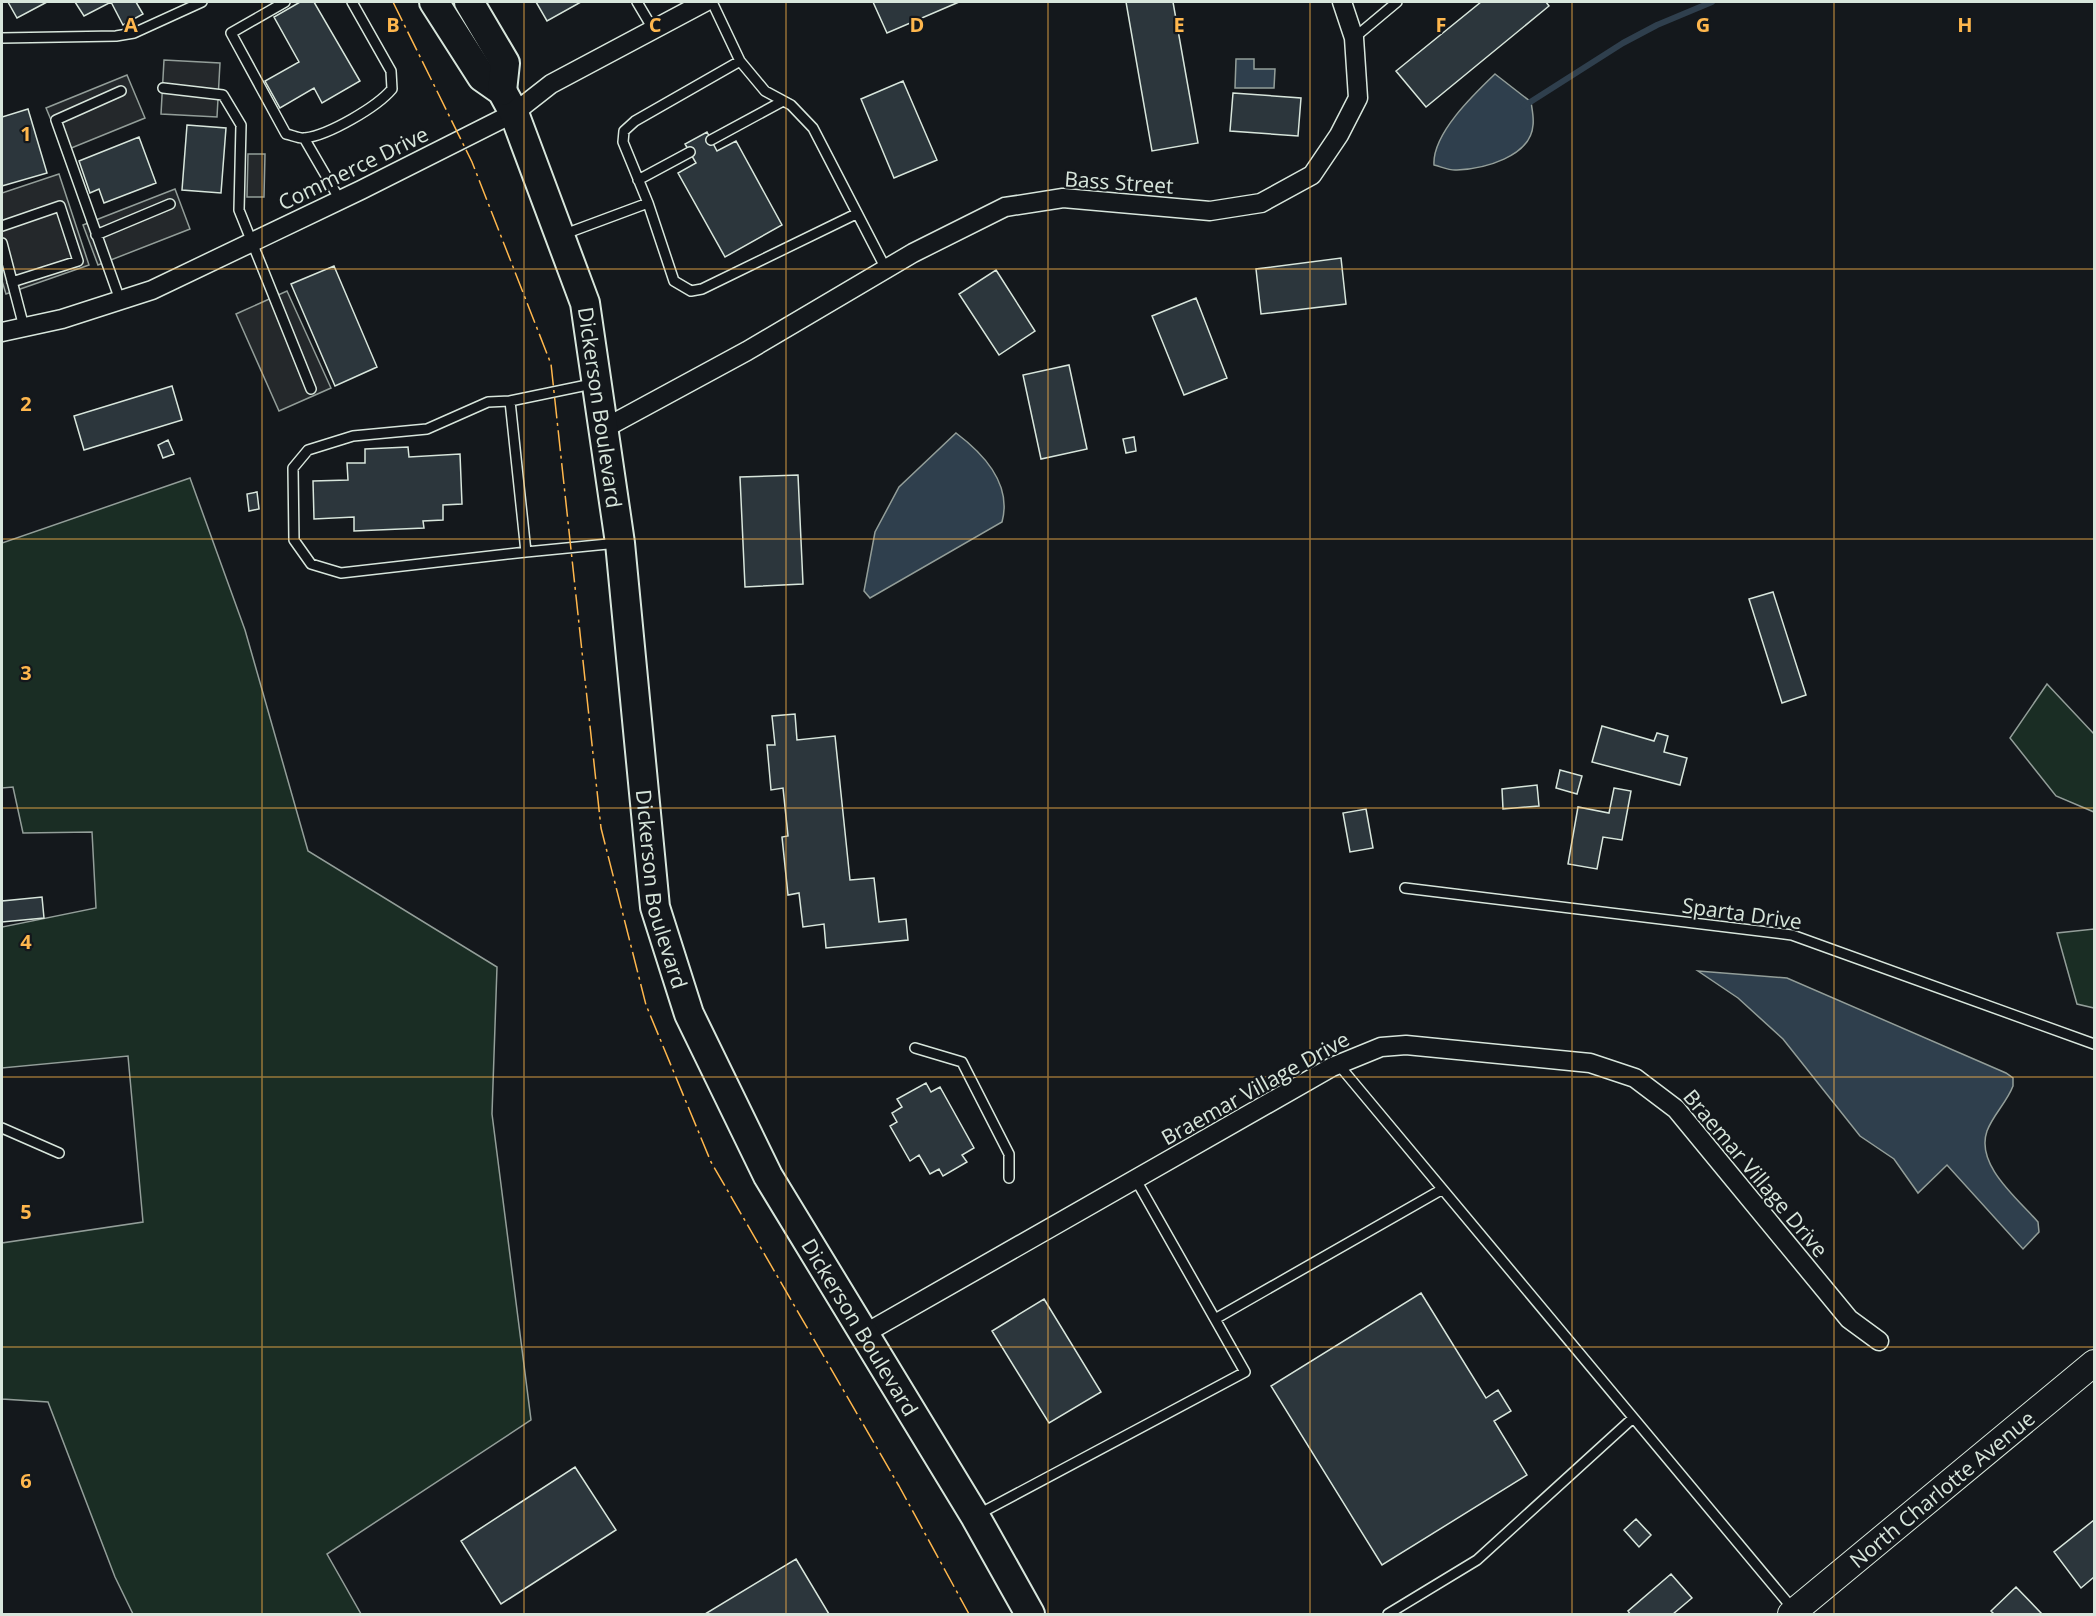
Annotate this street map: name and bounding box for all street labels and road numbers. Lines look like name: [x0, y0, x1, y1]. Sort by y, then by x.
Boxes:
street label: Commerce Drive: [273, 120, 433, 216]
street label: Bass Street: [1063, 164, 1175, 200]
street label: Dickerson Boulevard: [572, 305, 629, 510]
street label: Dickerson Boulevard: [630, 788, 694, 992]
street label: Sparta Drive: [1680, 891, 1804, 935]
street label: Braemar Village Drive: [1156, 1025, 1354, 1151]
street label: Braemar Village Drive: [1677, 1083, 1835, 1263]
street label: Dickerson Boulevard: [795, 1233, 925, 1421]
street label: North Charlotte Avenue: [1843, 1404, 2040, 1574]

